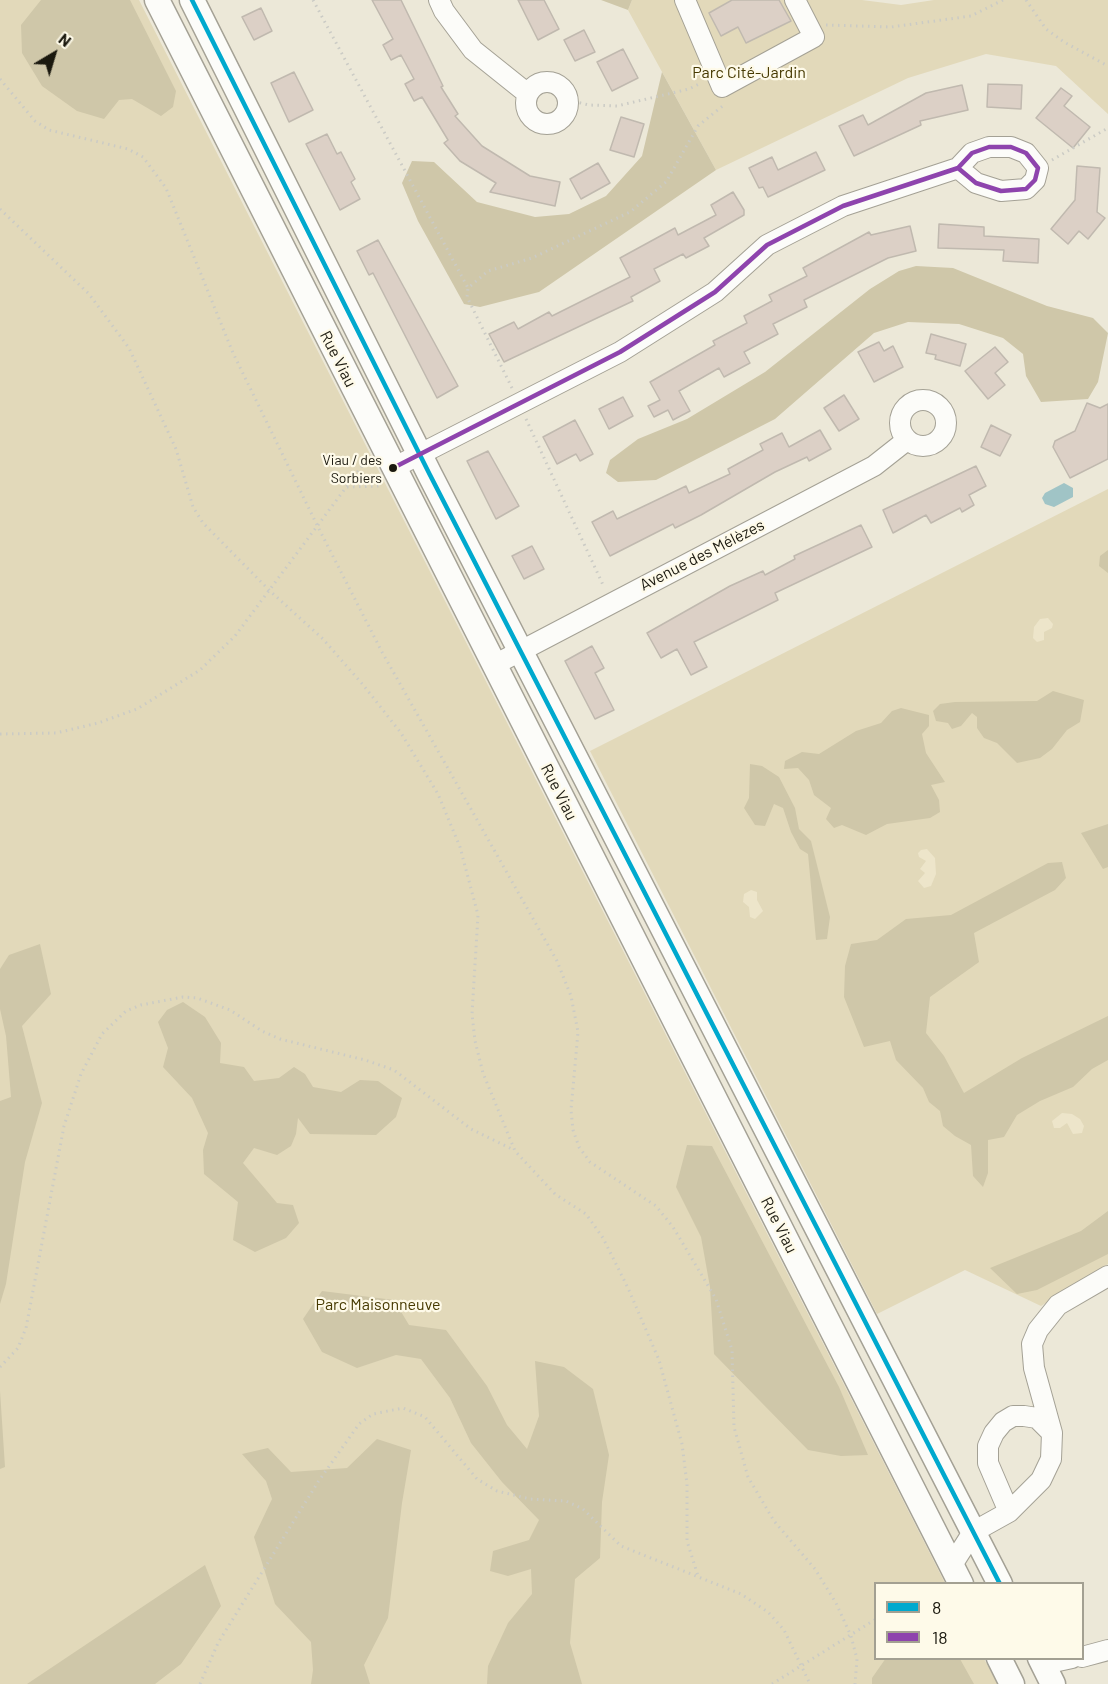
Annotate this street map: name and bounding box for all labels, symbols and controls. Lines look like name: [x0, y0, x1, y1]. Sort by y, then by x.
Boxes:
north arrow: [24, 24, 84, 84]
text: N: [55, 29, 75, 50]
park label: Parc Cité-Jardin: [692, 63, 806, 83]
street label: Rue Viau: [316, 328, 360, 390]
place label: Viau / des Sorbiers: [323, 452, 382, 484]
marker: Viau / des Sorbiers: [387, 462, 399, 474]
street label: Avenue des Mélèzes: [636, 515, 768, 595]
street label: Rue Viau: [537, 761, 581, 823]
street label: Rue Viau: [757, 1194, 801, 1256]
park label: Parc Maisonneuve: [315, 1295, 441, 1315]
legend: [874, 1582, 1084, 1660]
text: 8: [932, 1596, 941, 1618]
text: 18: [932, 1626, 948, 1648]

